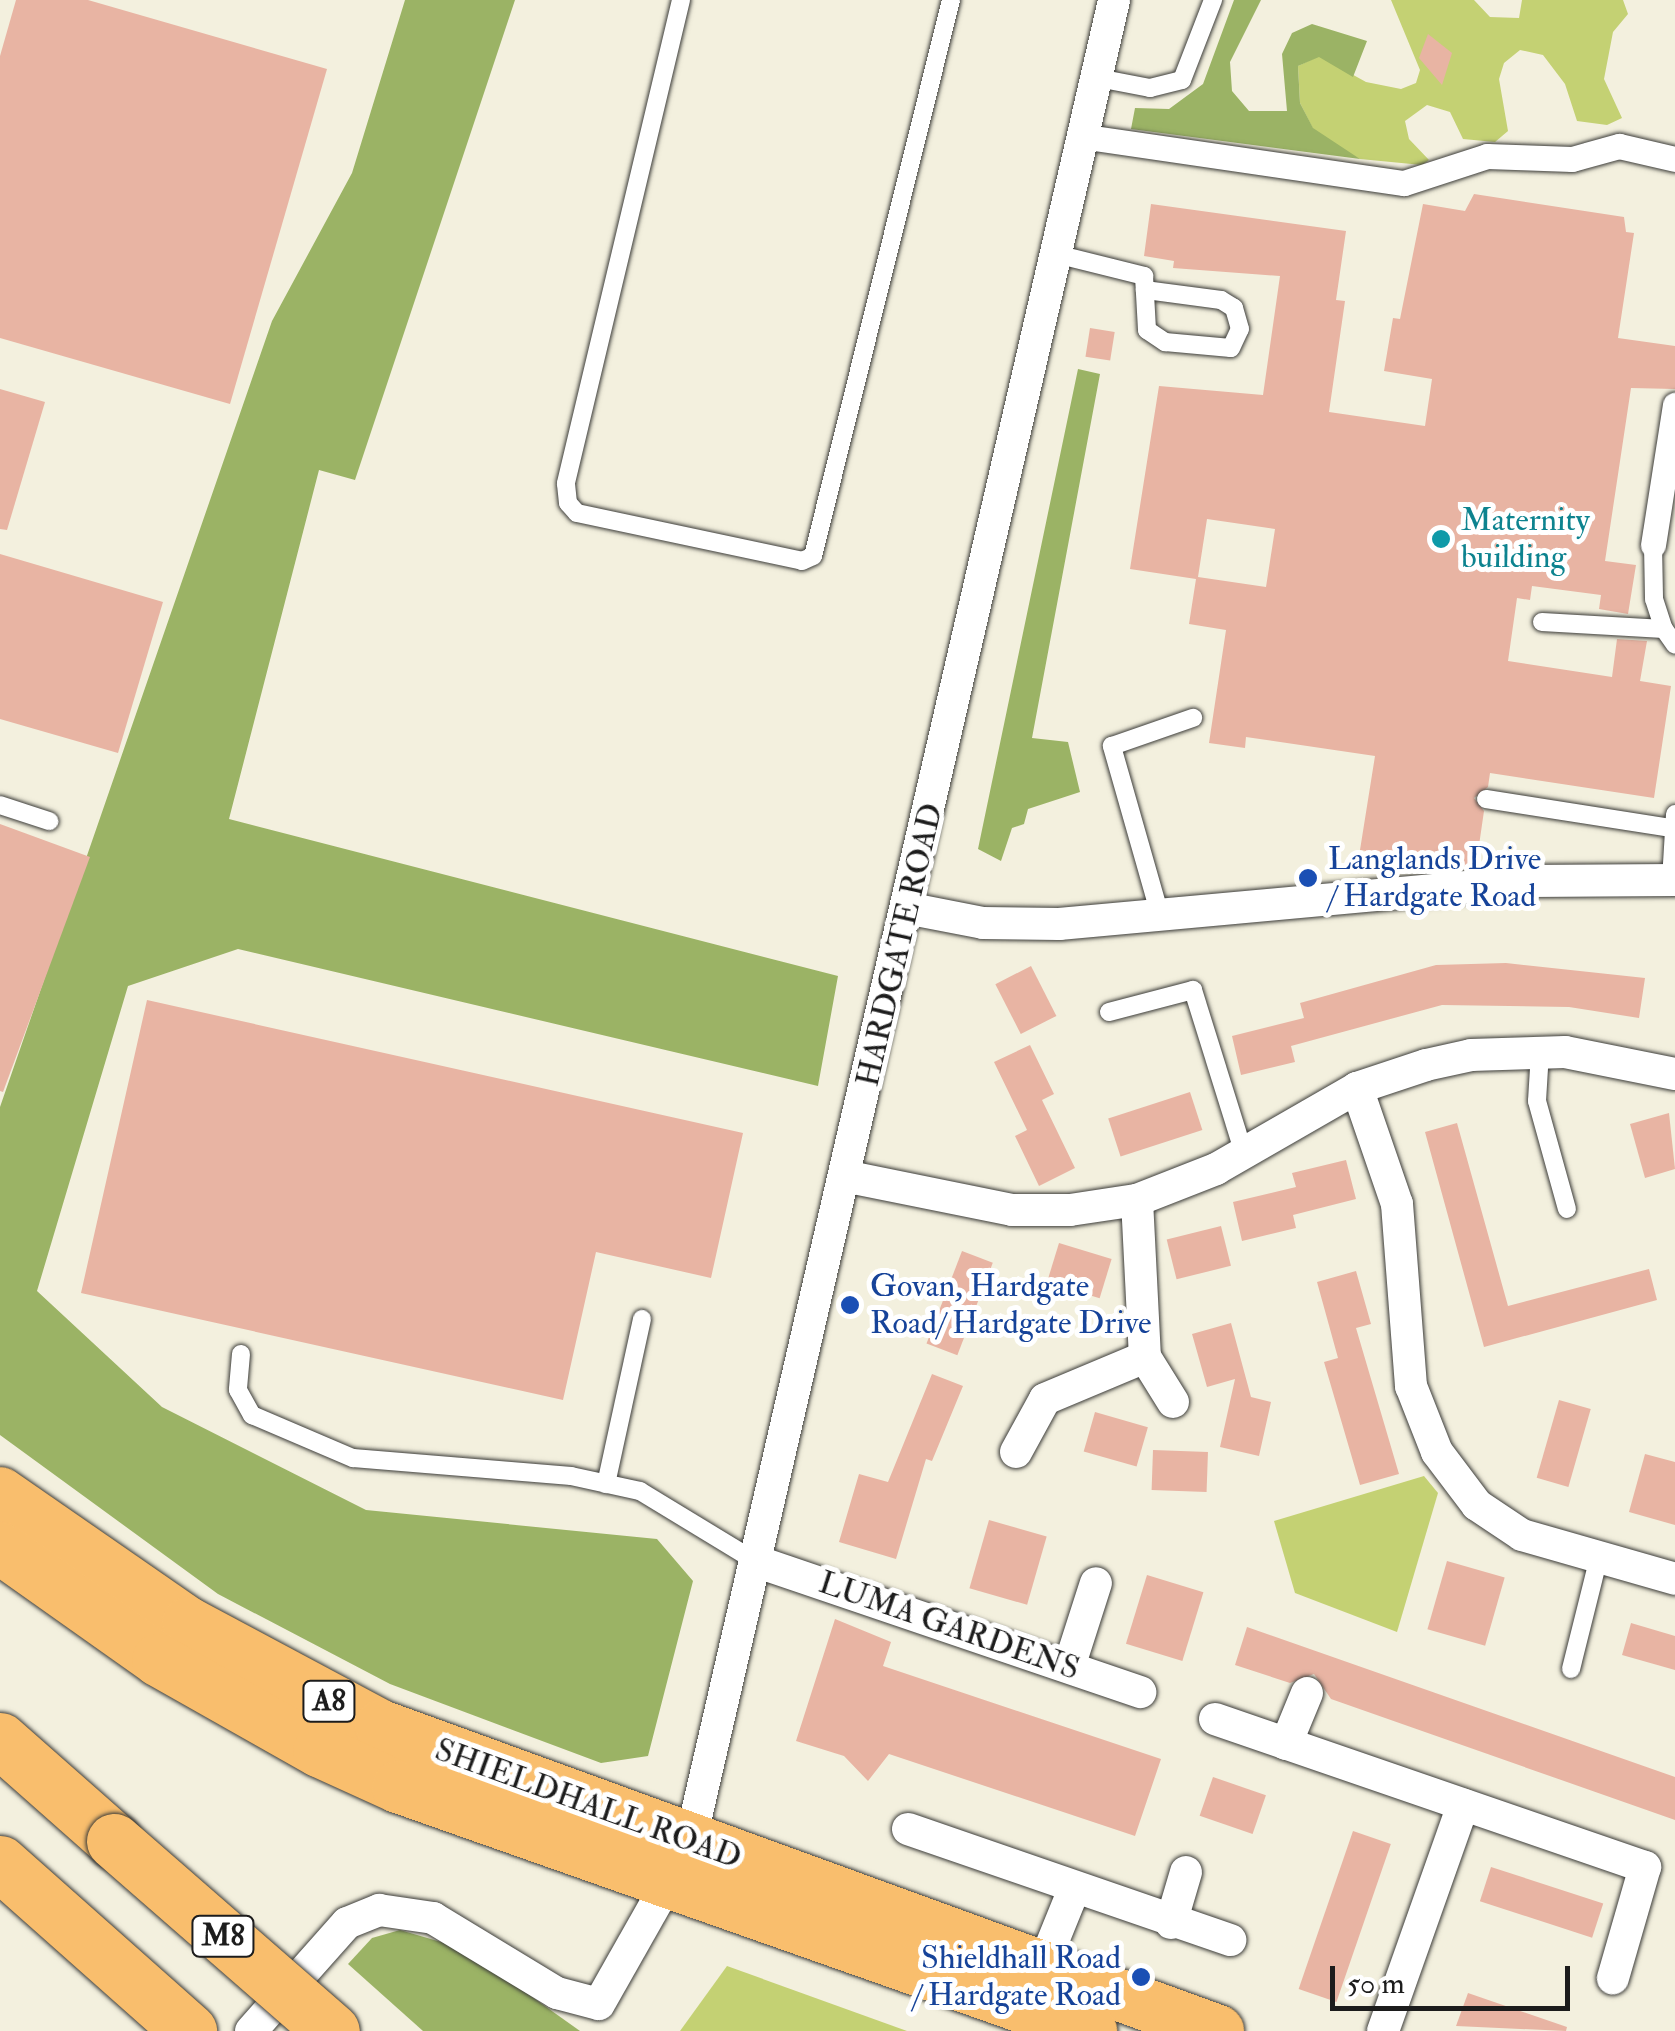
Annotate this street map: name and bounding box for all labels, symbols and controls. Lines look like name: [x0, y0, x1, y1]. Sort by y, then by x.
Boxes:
place label: Maternity building: [1461, 502, 1590, 577]
marker: Maternity building: [1430, 528, 1452, 550]
street label: HARDGATE ROAD: [849, 800, 951, 1090]
place label: Langlands Drive / Hardgate Road: [1328, 841, 1541, 916]
marker: Langlands Drive / Hardgate Road: [1297, 867, 1319, 889]
place label: Govan, Hardgate Road/ Hardgate Drive: [870, 1268, 1151, 1343]
marker: Govan, Hardgate Road/ Hardgate Drive: [839, 1294, 861, 1316]
street label: LUMA GARDENS: [814, 1563, 1084, 1689]
road number: A8: [302, 1676, 356, 1726]
street label: SHIELDHALL ROAD: [430, 1731, 746, 1877]
road number: M8: [190, 1911, 256, 1961]
place label: Shieldhall Road / Hardgate Road: [913, 1940, 1121, 2015]
scale bar: [1335, 1946, 1575, 2008]
text: 50 m: [1347, 1965, 1405, 2002]
marker: Shieldhall Road / Hardgate Road: [1130, 1966, 1152, 1988]

